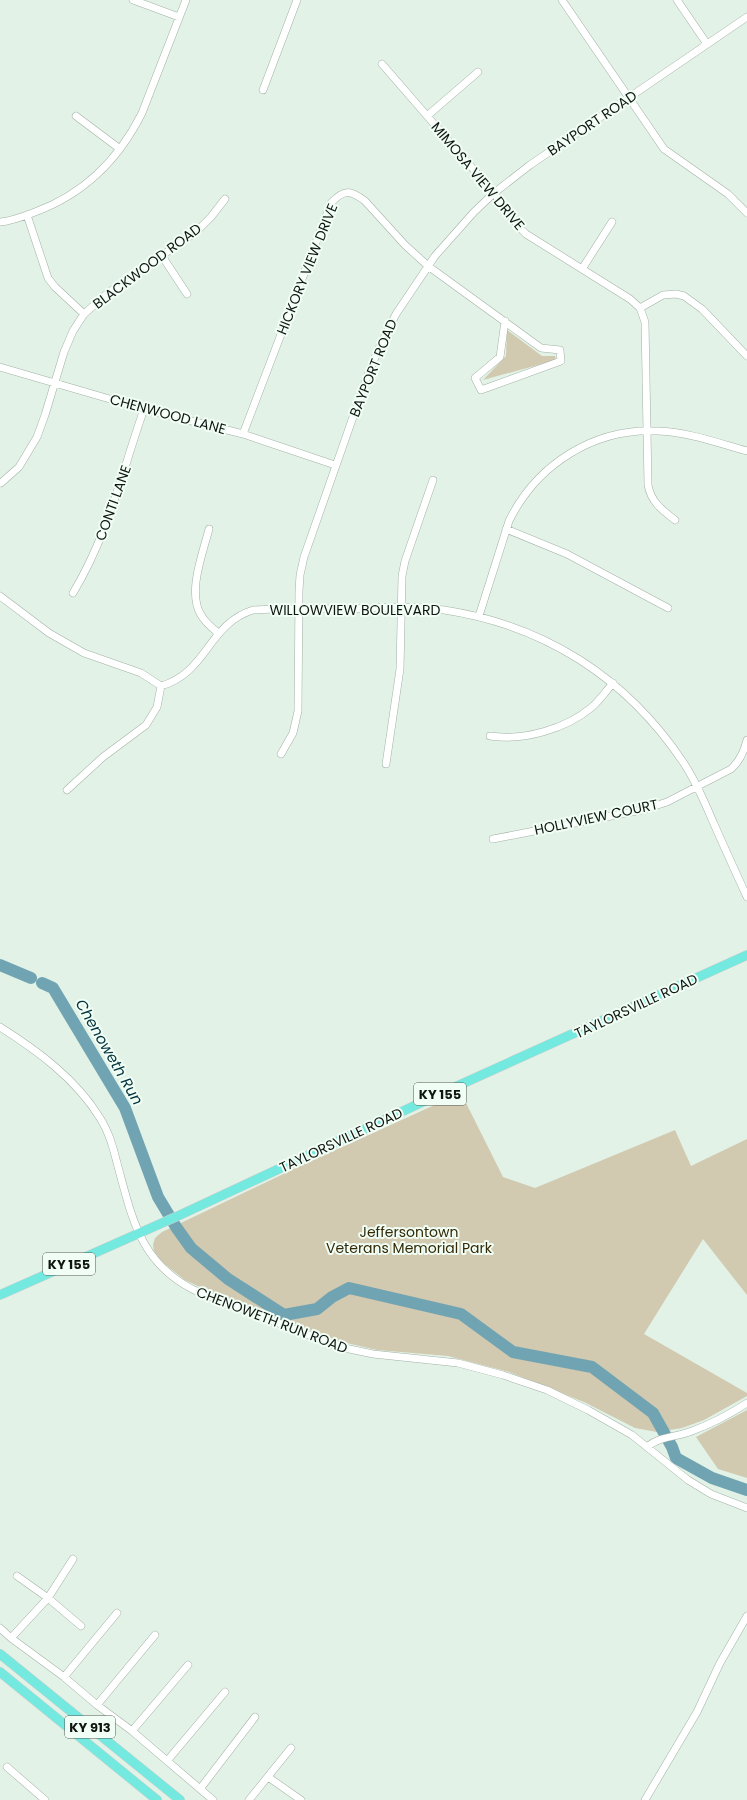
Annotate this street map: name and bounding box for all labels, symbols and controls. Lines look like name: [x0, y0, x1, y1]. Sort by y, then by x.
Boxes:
street label: BAYPORT ROAD: [543, 86, 641, 160]
street label: MIMOSA VIEW DRIVE: [427, 117, 529, 235]
street label: HICKORY VIEW DRIVE: [272, 200, 342, 338]
street label: BLACKWOOD ROAD: [89, 218, 206, 314]
street label: BAYPORT ROAD: [344, 316, 402, 420]
street label: CHENWOOD LANE: [108, 389, 228, 439]
street label: CONTI LANE: [90, 462, 136, 544]
street label: WILLOWVIEW BOULEVARD: [270, 600, 441, 620]
street label: HOLLYVIEW COURT: [532, 794, 660, 840]
street label: TAYLORSVILLE ROAD: [571, 969, 701, 1043]
water label: Chenoweth Run: [71, 995, 148, 1109]
road number: KY 155: [414, 1083, 466, 1105]
street label: TAYLORSVILLE ROAD: [276, 1103, 406, 1177]
park label: Jeffersontown Veterans Memorial Park: [326, 1222, 493, 1258]
road number: KY 155: [43, 1253, 95, 1275]
street label: CHENOWETH RUN ROAD: [193, 1282, 351, 1358]
road number: KY 913: [65, 1716, 115, 1738]

